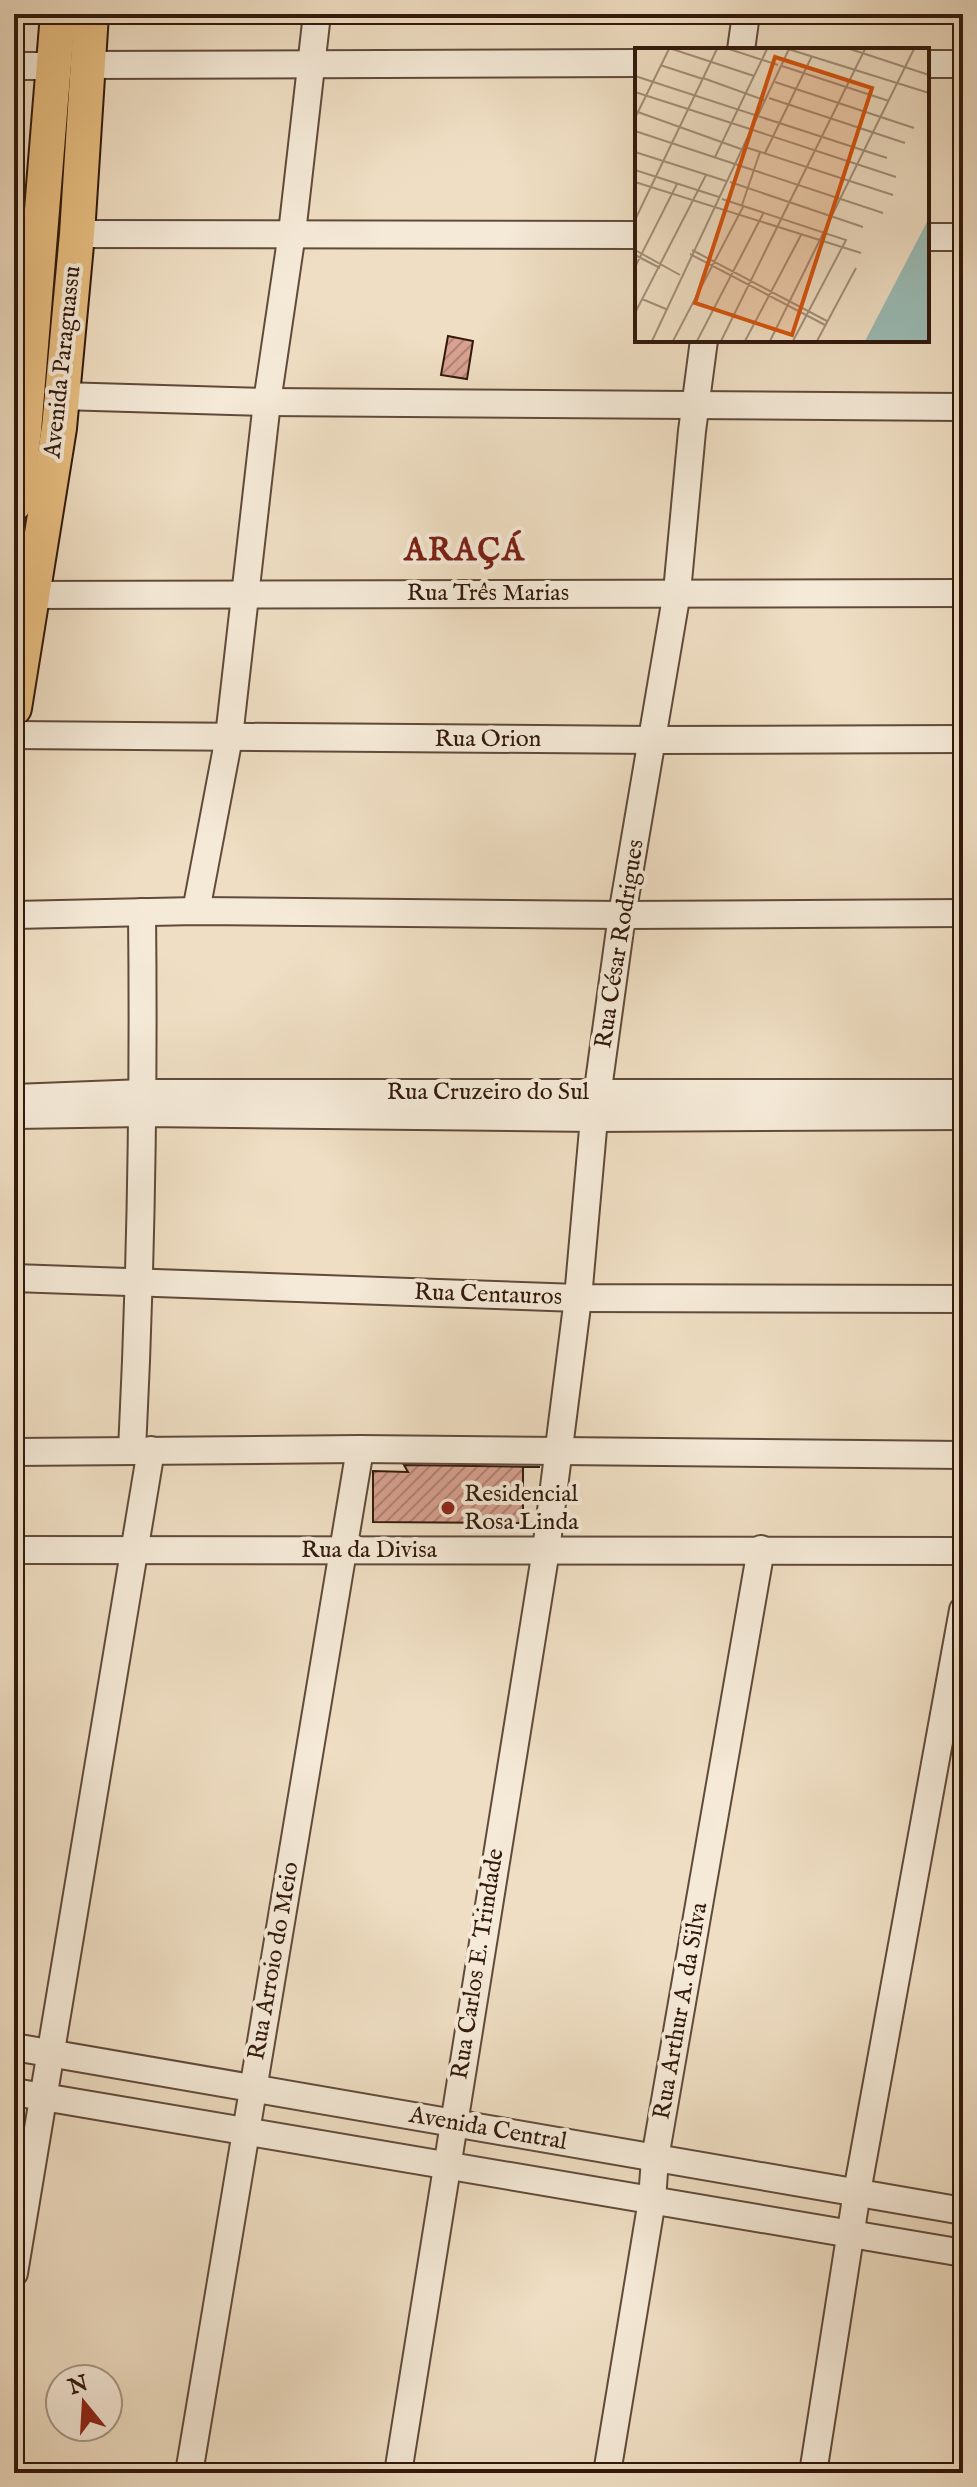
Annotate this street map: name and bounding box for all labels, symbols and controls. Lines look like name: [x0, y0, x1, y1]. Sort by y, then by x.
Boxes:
inset map: [635, 48, 929, 342]
street label: Avenida Paraguassu: [37, 264, 89, 461]
district label: ARAÇÁ: [402, 529, 526, 572]
street label: Rua Três Marias: [407, 578, 569, 609]
street label: Rua Orion: [435, 724, 542, 755]
street label: Rua César Rodrigues: [588, 837, 652, 1051]
street label: Rua Cruzeiro do Sul: [387, 1077, 590, 1108]
street label: Rua Centauros: [413, 1277, 563, 1313]
place label: Residencial Rosa Linda: [464, 1479, 579, 1538]
marker: Residencial Rosa Linda: [439, 1499, 457, 1517]
street label: Rua da Divisa: [301, 1535, 438, 1566]
street label: Rua Carlos E. Trindade: [444, 1846, 512, 2082]
street label: Rua Arroio do Meio: [241, 1859, 307, 2063]
street label: Rua Arthur A. da Silva: [647, 1899, 715, 2122]
street label: Avenida Central: [406, 2100, 570, 2158]
north arrow: [44, 2363, 124, 2443]
text: N: [64, 2370, 92, 2402]

